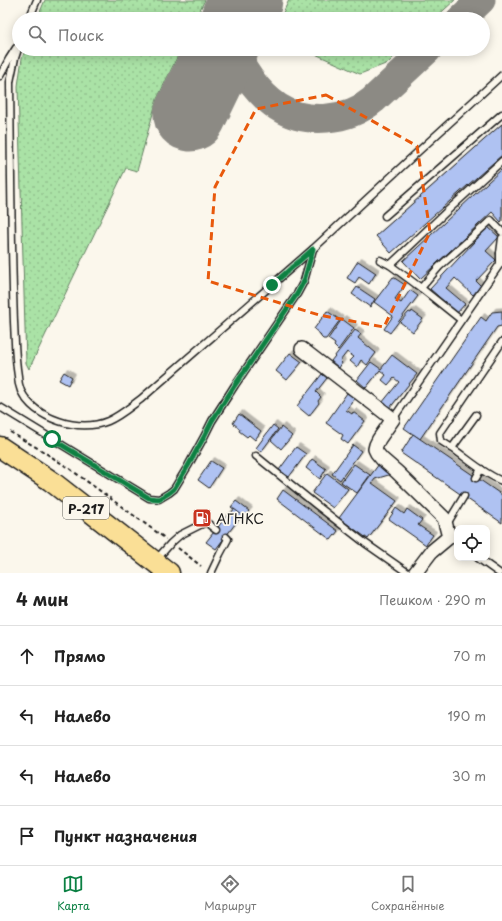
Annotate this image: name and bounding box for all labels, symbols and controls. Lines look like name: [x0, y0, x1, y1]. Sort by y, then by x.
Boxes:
search box: [12, 12, 490, 56]
icon: search: [26, 23, 48, 45]
text: Поиск: [58, 23, 104, 46]
route end: [263, 276, 281, 294]
route start: [43, 430, 61, 448]
road number: Р-217: [63, 497, 109, 519]
fuel station icon: АГНКС: [191, 507, 213, 529]
place label: АГНКС: [216, 508, 264, 529]
map controls: [454, 525, 490, 561]
button: locate: [454, 525, 490, 561]
text: 4 мин: [16, 586, 69, 612]
text: Пешком · 290 m: [379, 590, 486, 609]
text: Прямо: [54, 644, 105, 667]
icon: ahead: [16, 645, 38, 667]
text: 70 m: [453, 646, 486, 665]
text: Налево: [54, 704, 111, 727]
icon: left: [16, 705, 38, 727]
text: 190 m: [447, 706, 486, 725]
text: Налево: [54, 764, 111, 787]
icon: left: [16, 765, 38, 787]
text: 30 m: [452, 766, 486, 785]
text: Пункт назначения: [54, 824, 197, 847]
icon: arrive: [16, 825, 38, 847]
tab: Карта: [57, 873, 90, 914]
tab: Маршрут: [204, 873, 256, 914]
tab: Сохранённые: [371, 873, 445, 914]

